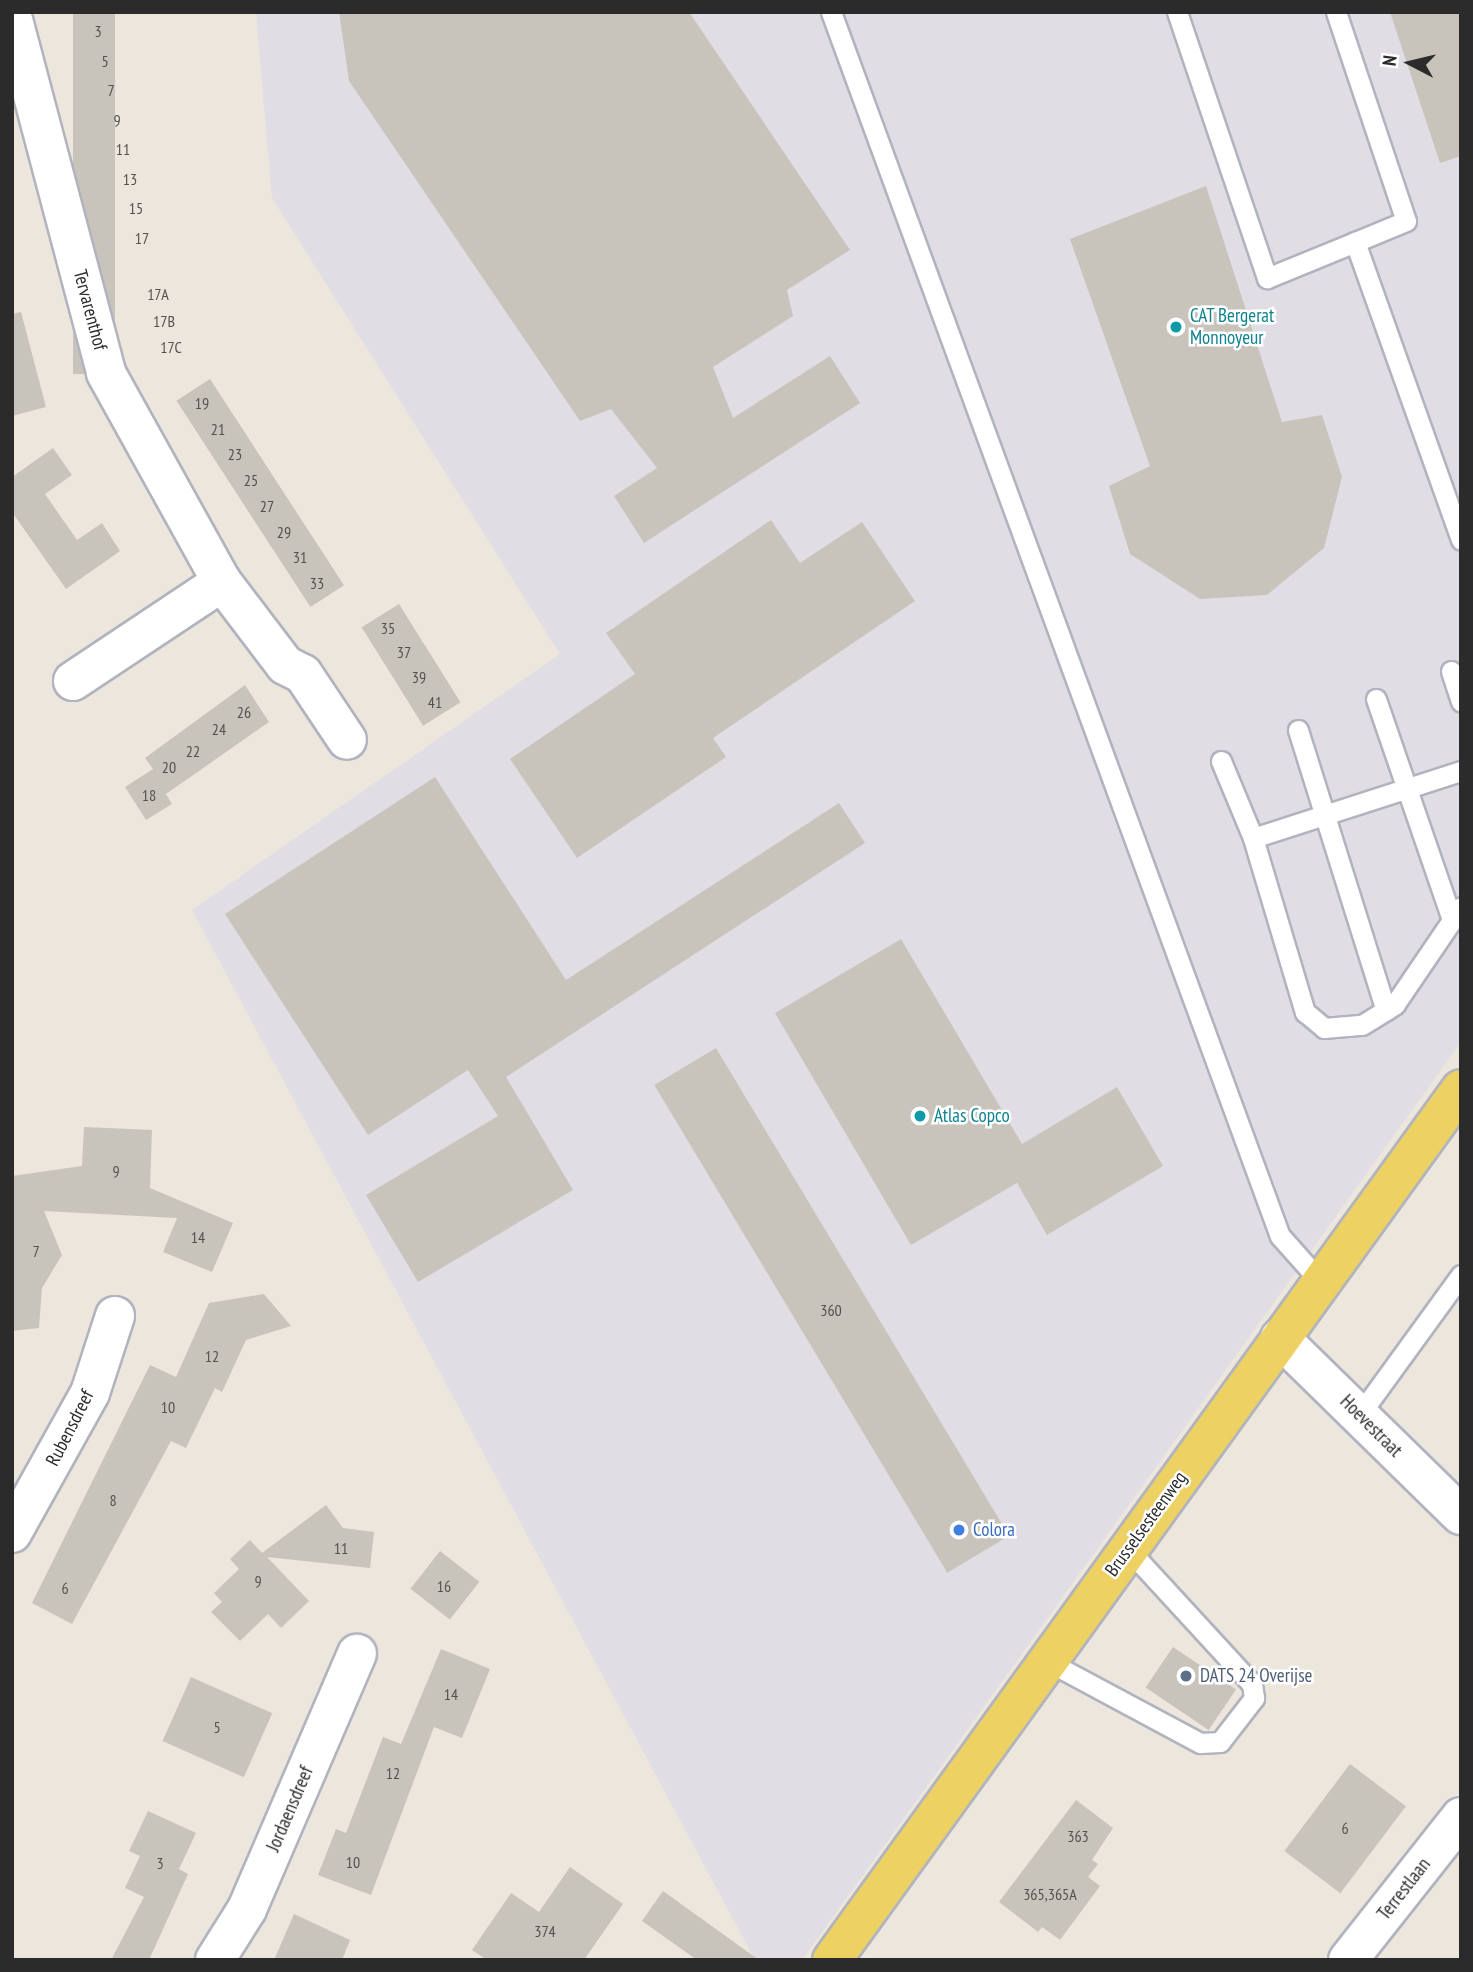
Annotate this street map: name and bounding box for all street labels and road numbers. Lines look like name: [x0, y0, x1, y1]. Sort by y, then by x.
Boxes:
street label: Tervarenthof: [68, 267, 112, 353]
street label: Rubensdreef: [41, 1386, 99, 1470]
street label: Hoevestraat: [1335, 1390, 1407, 1462]
street label: Brusselsesteenweg: [1100, 1467, 1192, 1581]
street label: Jordaensdreef: [262, 1763, 318, 1855]
street label: Terrestlaan: [1373, 1854, 1435, 1924]

